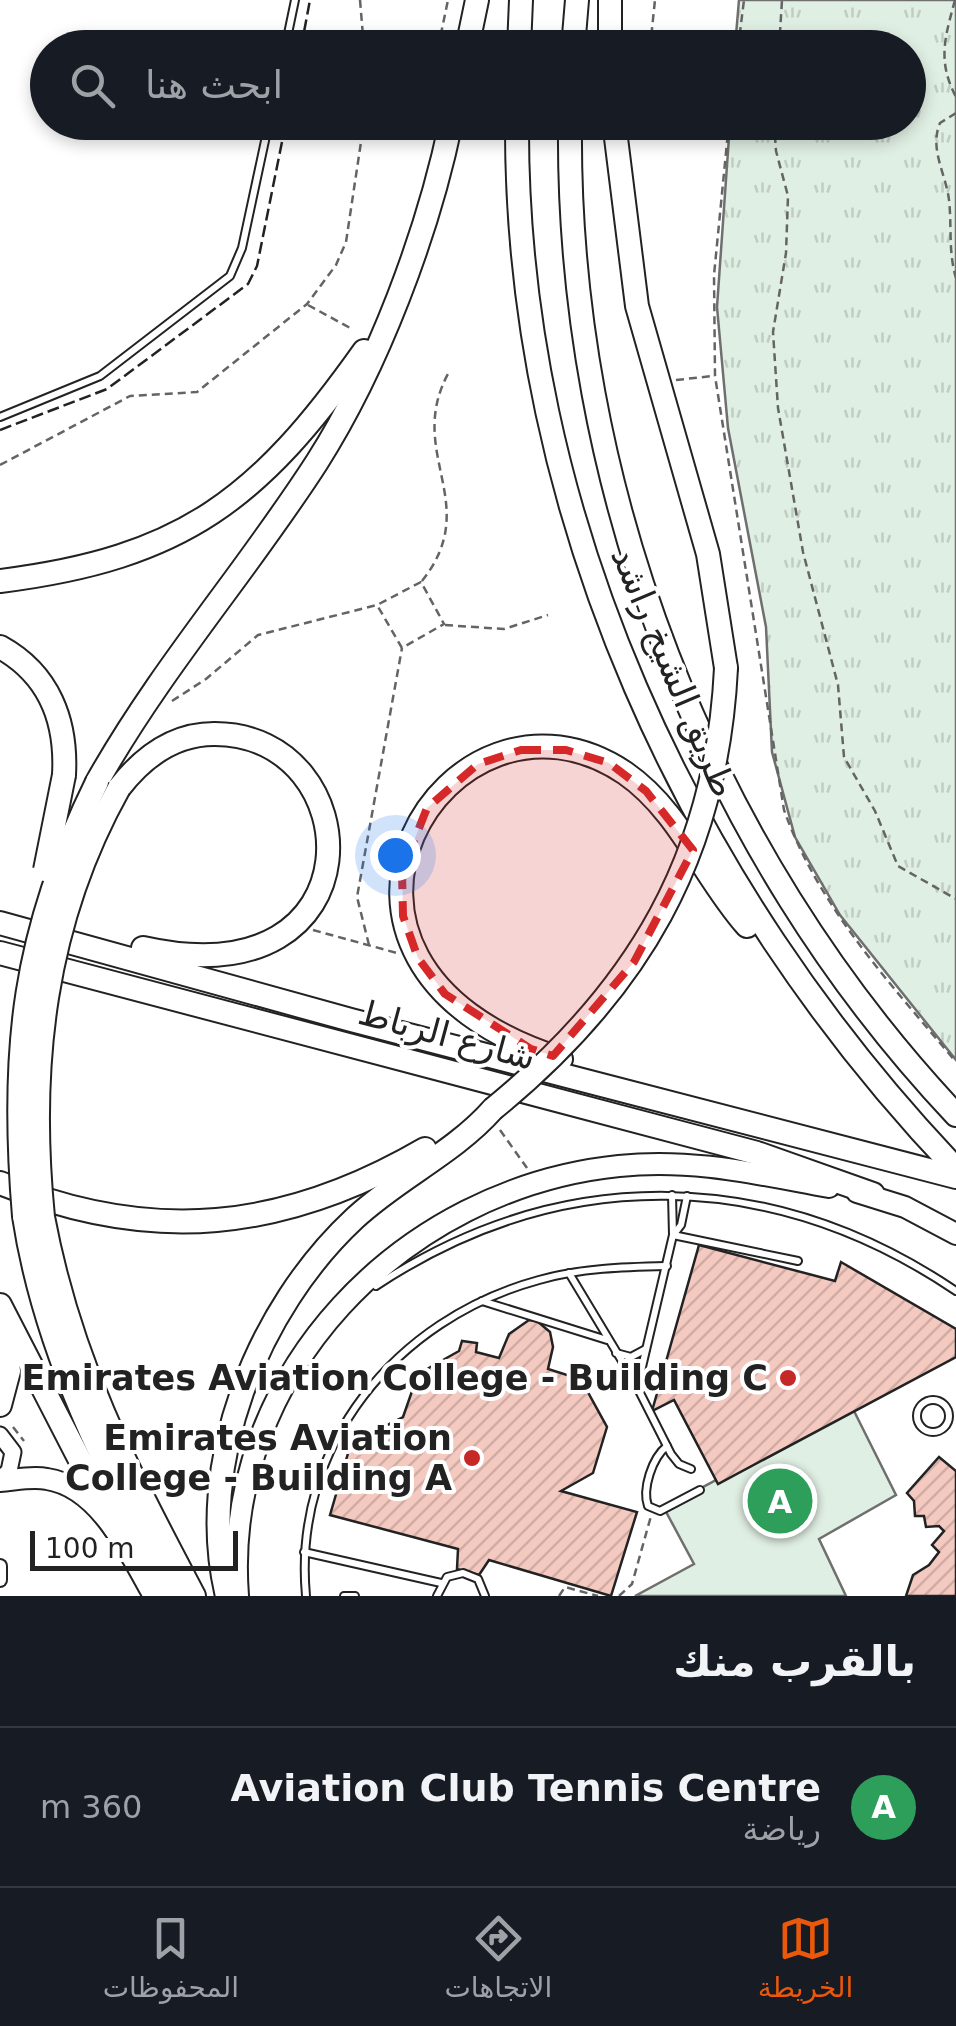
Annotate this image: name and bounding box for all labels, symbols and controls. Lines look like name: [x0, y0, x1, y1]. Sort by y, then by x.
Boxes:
search box: [30, 30, 926, 140]
icon: search: [65, 58, 120, 113]
text: ابحث هنا: [145, 63, 283, 107]
street label: طريق الشيخ راشد: [602, 541, 745, 803]
your location: [370, 830, 421, 881]
street label: شارع الرباط: [354, 992, 540, 1079]
place label: Emirates Aviation College - Building C: [21, 1358, 768, 1398]
marker: Emirates Aviation College - Building C: [777, 1367, 799, 1389]
place label: Emirates Aviation College - Building A: [65, 1418, 452, 1498]
marker: Emirates Aviation College - Building A: [461, 1447, 483, 1469]
pin: A: [748, 1464, 812, 1538]
scale bar: [30, 1526, 238, 1570]
text: 100 m: [45, 1532, 135, 1565]
text: بالقرب منك: [673, 1637, 916, 1686]
text: Aviation Club Tennis Centre: [231, 1766, 821, 1810]
text: 360 m: [40, 1788, 142, 1826]
text: A: [871, 1788, 896, 1826]
text: رياضة: [743, 1810, 821, 1848]
tab: المحفوظات: [103, 1911, 239, 2004]
tab: الاتجاهات: [445, 1911, 552, 2004]
tab: الخريطة: [758, 1911, 853, 2004]

